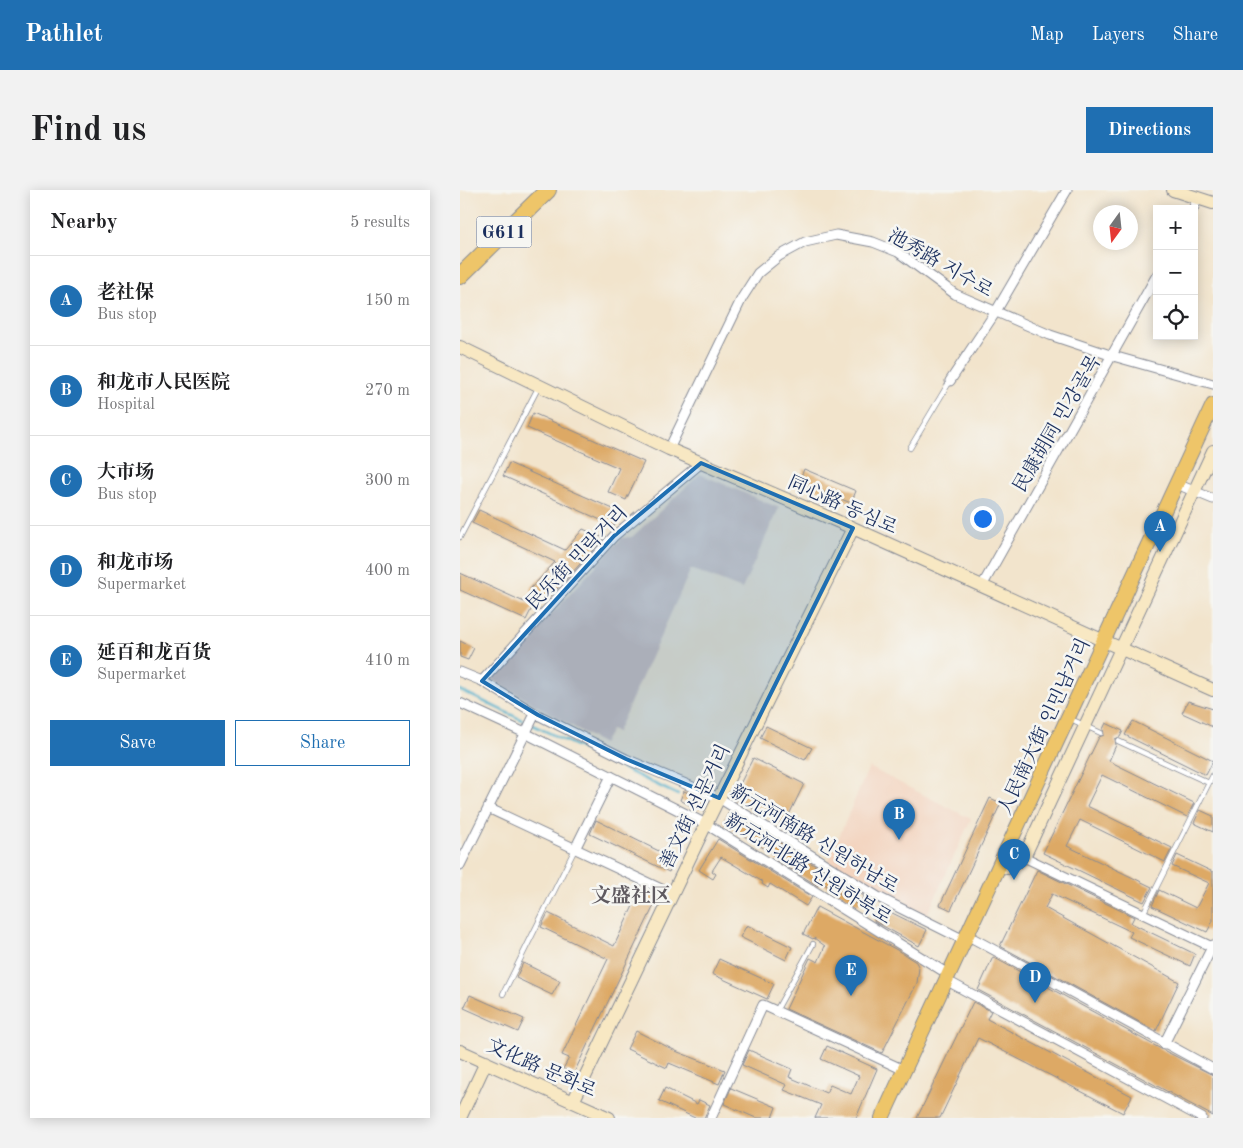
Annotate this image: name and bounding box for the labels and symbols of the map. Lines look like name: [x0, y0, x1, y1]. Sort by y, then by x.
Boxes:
north arrow: [1093, 205, 1138, 250]
road number: G611: [477, 217, 532, 248]
street label: 池秀路 지수로: [884, 225, 996, 302]
street label: 民康胡同 민강골목: [1009, 351, 1105, 496]
street label: 同心路 동심로: [784, 472, 900, 539]
street label: 民乐街 민락거리: [522, 502, 632, 614]
your location: [970, 506, 996, 532]
pin: A: [1144, 511, 1176, 552]
street label: 人民南大街 인민남거리: [993, 635, 1094, 818]
street label: 善文街 선문거리: [656, 741, 735, 872]
street label: 新元河南路 신원하남로: [726, 780, 902, 898]
pin: B: [883, 799, 915, 840]
street label: 新元河北路 신원하북로: [721, 809, 896, 929]
pin: C: [998, 839, 1030, 880]
district label: 文盛社区: [591, 884, 671, 907]
pin: E: [835, 955, 867, 996]
pin: D: [1019, 962, 1051, 1003]
street label: 文化路 문화로: [483, 1035, 599, 1102]

